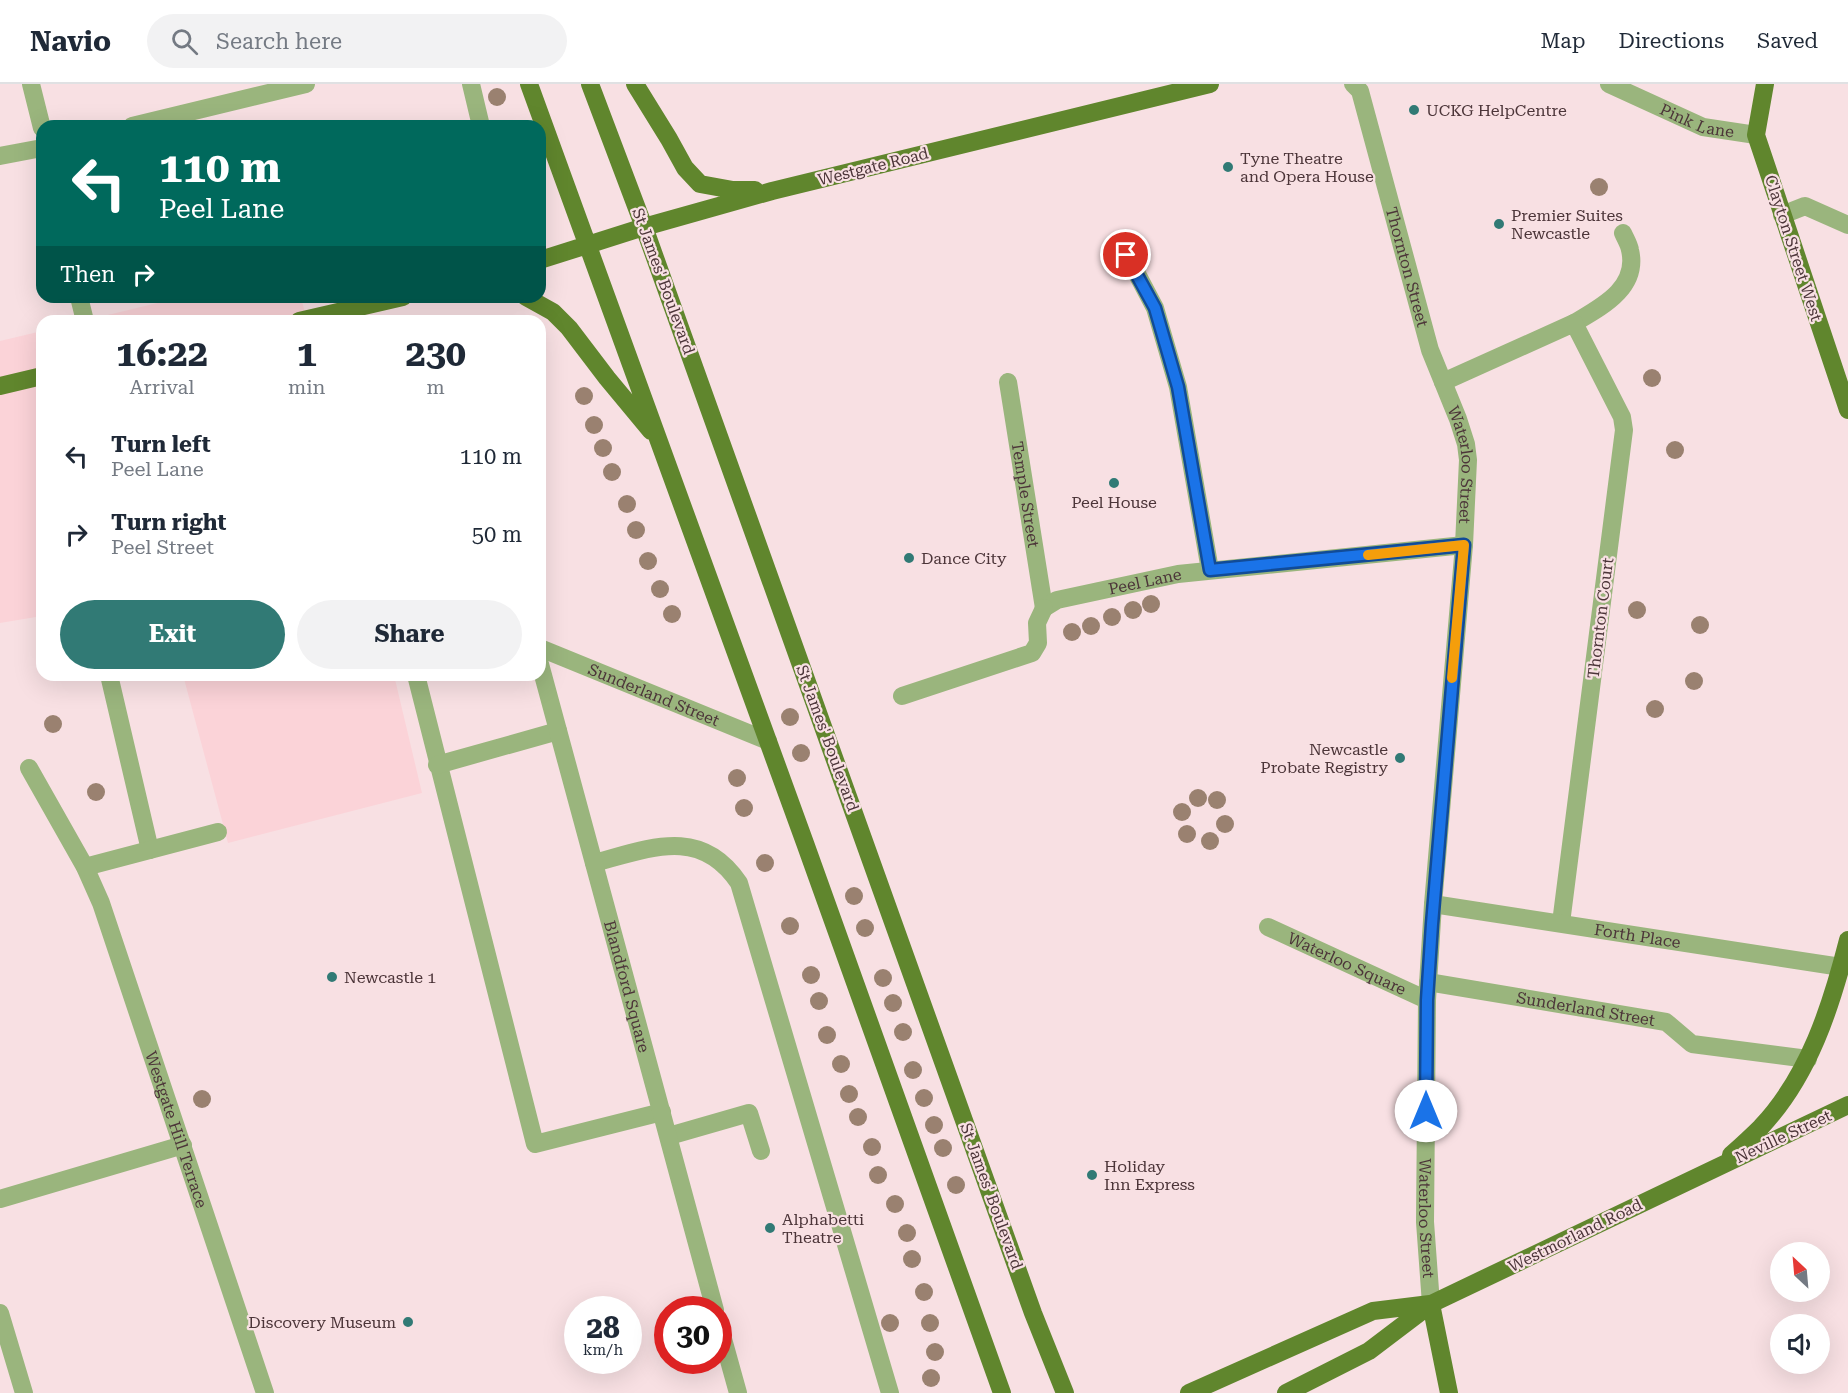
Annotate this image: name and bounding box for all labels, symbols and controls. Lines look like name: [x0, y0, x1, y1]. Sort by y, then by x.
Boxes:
search box: [147, 14, 567, 68]
text: Navio: [30, 25, 111, 58]
icon: search: [168, 25, 201, 58]
text: Search here: [216, 29, 342, 54]
text: Map: [1541, 29, 1585, 53]
text: Directions: [1618, 29, 1724, 53]
text: Saved: [1757, 29, 1818, 53]
street label: Pink Lane: [1657, 100, 1736, 142]
place label: UCKG HelpCentre: [1426, 101, 1567, 120]
marker: UCKG HelpCentre: [1407, 103, 1421, 117]
text: 110 m: [159, 143, 281, 192]
icon: left: [60, 144, 138, 222]
street label: Westgate Road: [816, 144, 930, 189]
place label: Tyne Theatre and Opera House: [1240, 149, 1374, 186]
marker: Tyne Theatre and Opera House: [1221, 160, 1235, 174]
street label: Clayton Street West: [1761, 173, 1826, 324]
text: Peel Lane: [159, 193, 284, 225]
street label: St James' Boulevard: [628, 205, 699, 357]
street label: Thornton Street: [1382, 205, 1432, 329]
place label: Premier Suites Newcastle: [1511, 206, 1623, 243]
marker: Premier Suites Newcastle: [1492, 217, 1506, 231]
pin: [1100, 229, 1151, 280]
icon: arrive: [1109, 238, 1142, 271]
icon: right: [127, 258, 160, 291]
text: Then: [60, 262, 115, 287]
text: 16:22: [116, 333, 208, 375]
text: 1: [297, 333, 317, 375]
text: 230: [406, 333, 466, 375]
text: Arrival: [129, 375, 194, 399]
text: min: [288, 375, 325, 399]
text: m: [427, 375, 445, 399]
street label: Waterloo Street: [1444, 403, 1477, 524]
text: Turn left: [111, 432, 211, 457]
icon: left: [60, 440, 93, 473]
street label: Temple Street: [1008, 440, 1043, 549]
text: 110 m: [459, 444, 522, 469]
text: Peel Lane: [111, 457, 204, 481]
marker: Peel House: [1107, 476, 1121, 490]
place label: Peel House: [1071, 493, 1157, 512]
text: Turn right: [111, 510, 226, 535]
icon: right: [60, 518, 93, 551]
text: 50 m: [472, 522, 522, 547]
text: Peel Street: [111, 535, 214, 559]
place label: Dance City: [921, 549, 1007, 568]
marker: Dance City: [902, 551, 916, 565]
street label: Thornton Court: [1584, 556, 1617, 680]
street label: Peel Lane: [1107, 564, 1183, 599]
button: Exit: [60, 600, 285, 669]
button: Share: [297, 600, 522, 669]
street label: Sunderland Street: [585, 660, 722, 730]
street label: St James' Boulevard: [792, 662, 863, 814]
place label: Newcastle Probate Registry: [1260, 740, 1389, 777]
marker: Newcastle Probate Registry: [1393, 751, 1407, 765]
street label: Blandford Square: [600, 918, 654, 1055]
street label: Forth Place: [1593, 920, 1682, 952]
street label: Waterloo Square: [1285, 928, 1409, 999]
place label: Newcastle 1: [344, 968, 436, 987]
marker: Newcastle 1: [325, 970, 339, 984]
street label: Sunderland Street: [1515, 988, 1656, 1030]
street label: Westgate Hill Terrace: [141, 1049, 211, 1211]
position arrow: [1394, 1079, 1458, 1143]
street label: Neville Street: [1732, 1106, 1834, 1167]
street label: St James' Boulevard: [956, 1120, 1027, 1272]
place label: Holiday Inn Express: [1104, 1157, 1195, 1194]
street label: Waterloo Street: [1415, 1158, 1438, 1279]
marker: Holiday Inn Express: [1085, 1168, 1099, 1182]
street label: Westmorland Road: [1505, 1195, 1645, 1276]
place label: Alphabetti Theatre: [782, 1210, 864, 1247]
marker: Alphabetti Theatre: [763, 1221, 777, 1235]
north arrow: [1770, 1242, 1830, 1302]
map controls: [1770, 1242, 1830, 1374]
speed limit sign: 30: [654, 1296, 732, 1374]
text: 28: [586, 1310, 620, 1345]
place label: Discovery Museum: [248, 1313, 396, 1332]
button: sound: [1770, 1314, 1830, 1374]
marker: Discovery Museum: [401, 1315, 415, 1329]
text: km/h: [583, 1341, 623, 1359]

